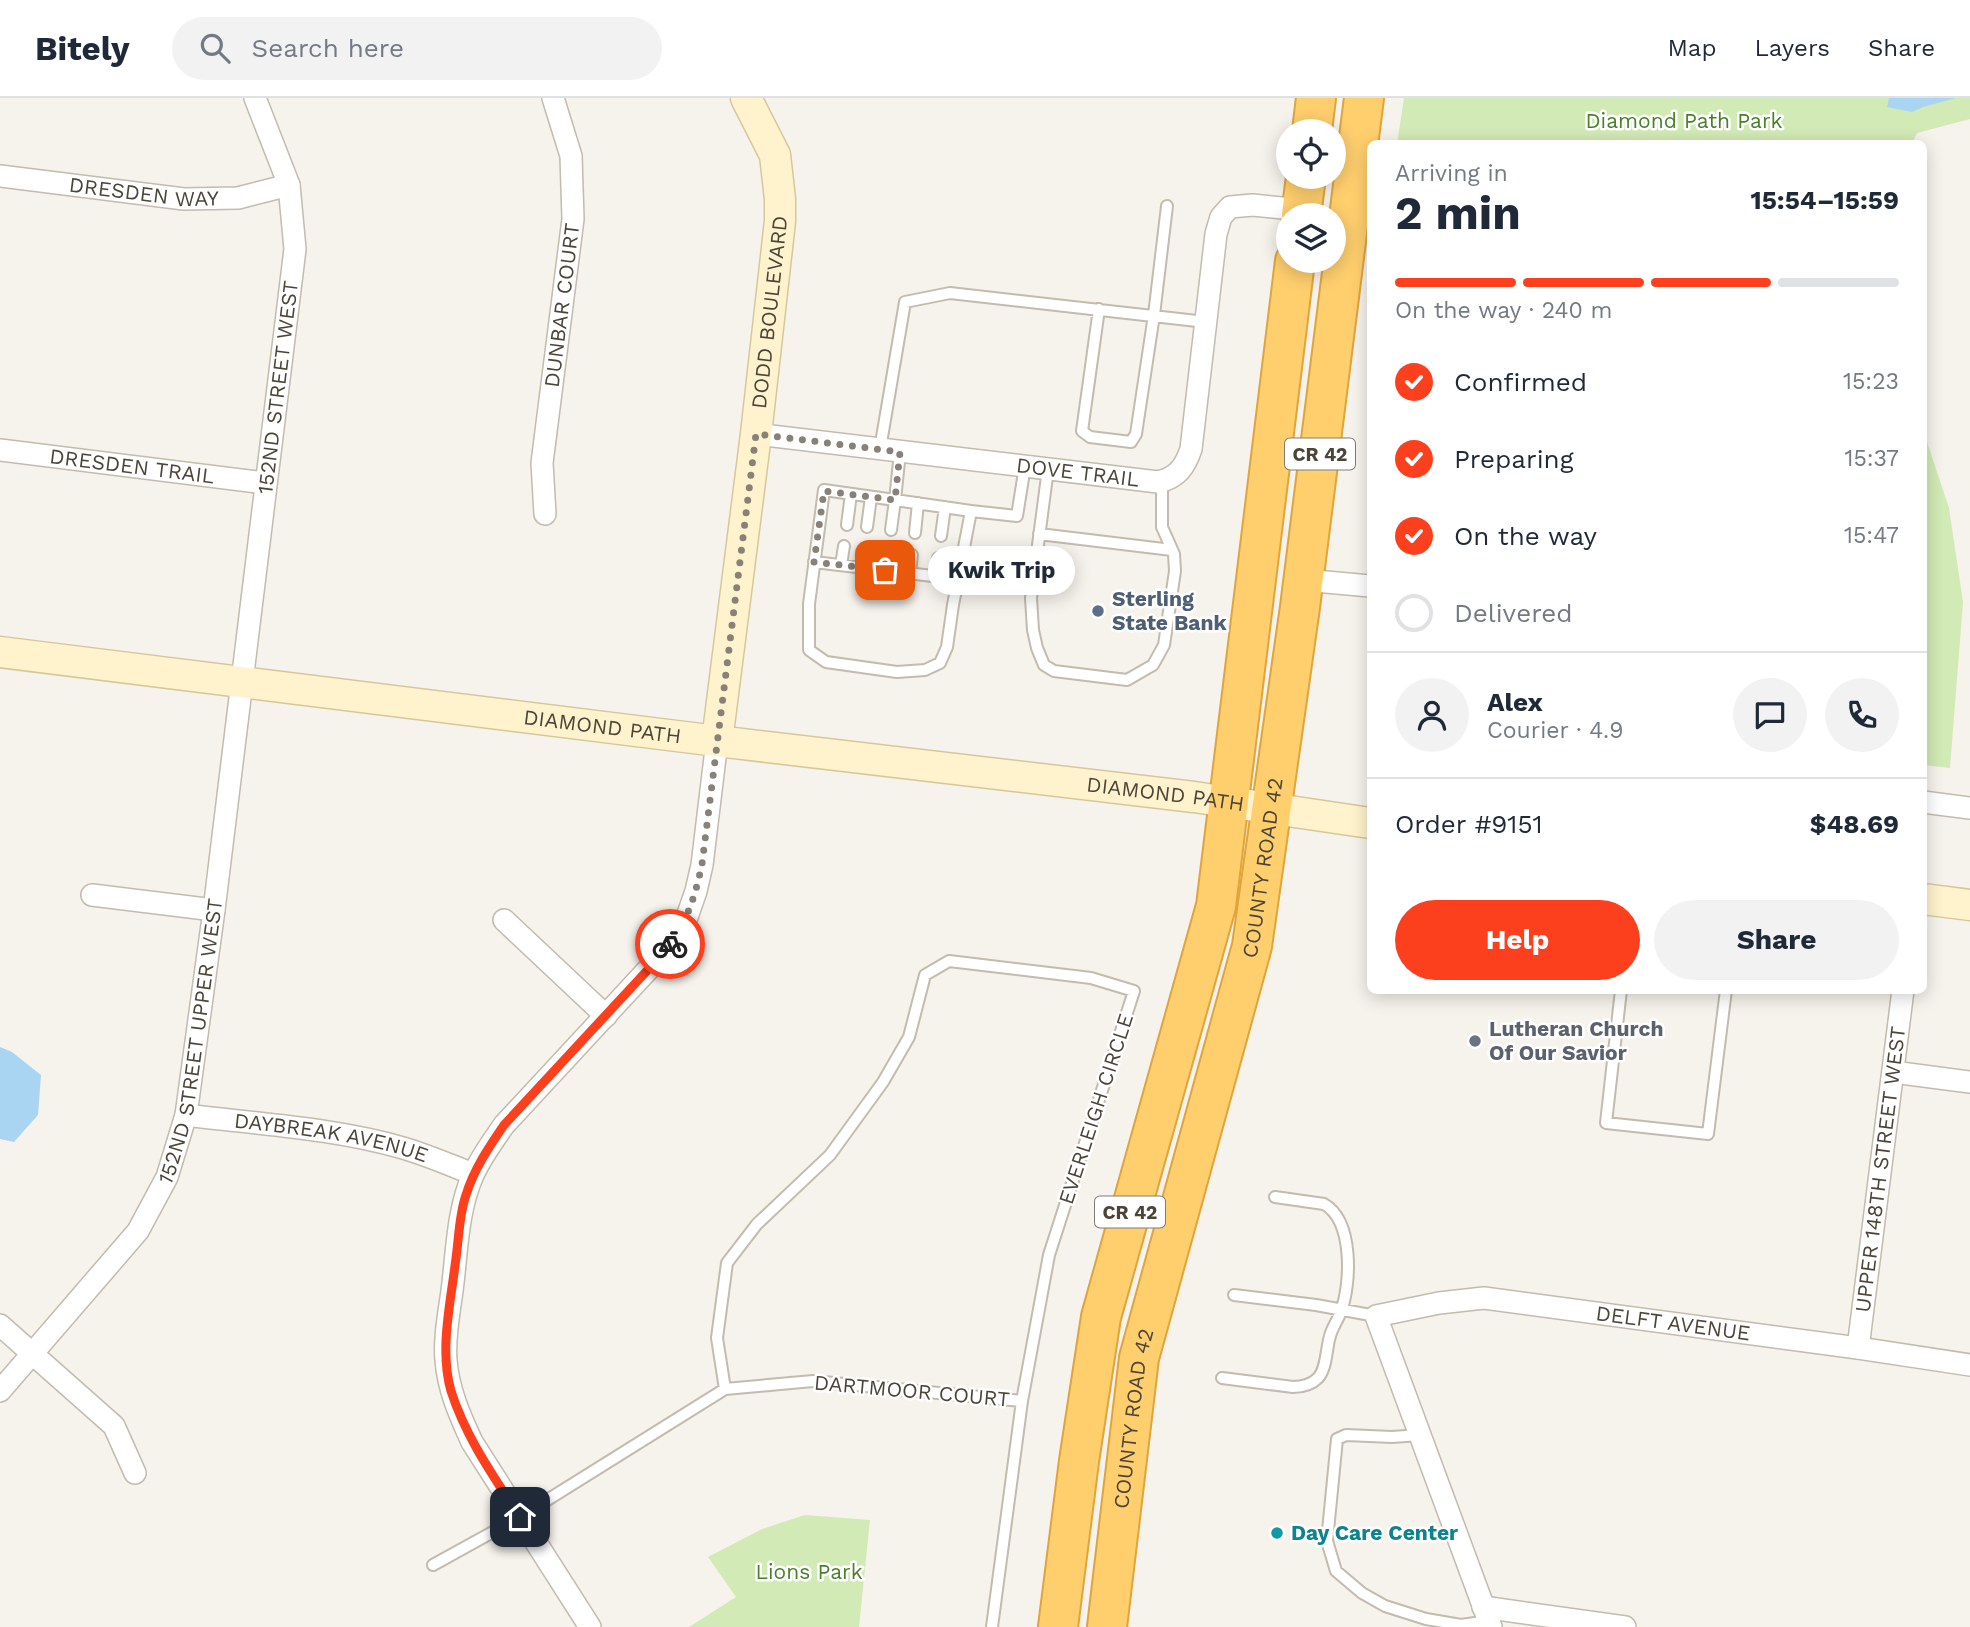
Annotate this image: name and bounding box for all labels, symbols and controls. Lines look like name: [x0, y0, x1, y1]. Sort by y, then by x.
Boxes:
search box: [172, 17, 662, 80]
text: Bitely: [35, 29, 130, 68]
icon: search: [196, 29, 234, 67]
text: Search here: [252, 33, 404, 63]
text: Map: [1668, 34, 1716, 62]
text: Layers: [1754, 34, 1830, 62]
text: Share: [1868, 34, 1935, 62]
park label: Diamond Path Park: [1586, 108, 1783, 133]
map controls: [1276, 119, 1346, 273]
button: locate: [1276, 119, 1346, 189]
text: Arriving in: [1395, 160, 1508, 187]
street label: DRESDEN WAY: [68, 172, 219, 211]
text: 15:54–15:59: [1750, 185, 1899, 215]
text: 2 min: [1395, 186, 1521, 240]
button: layers: [1276, 203, 1346, 273]
street label: DODD BOULEVARD: [746, 214, 793, 410]
street label: DUNBAR COURT: [539, 221, 584, 389]
street label: 152ND STREET WEST: [252, 279, 303, 495]
text: On the way · 240 m: [1395, 297, 1613, 324]
icon: check: [1395, 363, 1433, 401]
text: Confirmed: [1454, 367, 1587, 397]
text: 15:23: [1843, 368, 1899, 395]
road number: CR 42: [1285, 438, 1355, 470]
icon: check: [1395, 440, 1433, 478]
street label: DRESDEN TRAIL: [48, 443, 216, 489]
text: Preparing: [1454, 444, 1574, 474]
text: 15:37: [1844, 445, 1899, 472]
street label: DOVE TRAIL: [1015, 452, 1141, 492]
icon: check: [1395, 517, 1433, 555]
text: On the way: [1454, 521, 1597, 551]
text: 15:47: [1844, 522, 1899, 549]
pin: [855, 540, 915, 600]
callout: Kwik Trip: [927, 546, 1074, 594]
icon: bag: [866, 551, 904, 589]
text: Kwik Trip: [948, 557, 1055, 584]
place label: Sterling State Bank: [1112, 586, 1228, 635]
text: Delivered: [1454, 598, 1573, 628]
marker: Sterling State Bank: [1090, 603, 1106, 619]
button: person: [1395, 678, 1469, 752]
button: chat: [1733, 678, 1807, 752]
button: phone: [1825, 678, 1899, 752]
text: Alex: [1487, 687, 1543, 717]
street label: DIAMOND PATH: [522, 704, 683, 748]
text: Courier · 4.9: [1487, 717, 1623, 744]
street label: DIAMOND PATH: [1085, 771, 1246, 816]
street label: COUNTY ROAD 42: [1236, 776, 1288, 961]
text: Order #9151: [1395, 809, 1543, 839]
text: $48.69: [1810, 809, 1899, 839]
street label: 152ND STREET UPPER WEST: [152, 897, 227, 1188]
button: Help: [1395, 900, 1640, 980]
button: Share: [1654, 900, 1899, 980]
courier: [635, 909, 705, 979]
icon: bike: [651, 925, 689, 963]
street label: EVERLEIGH CIRCLE: [1053, 1010, 1138, 1207]
place label: Lutheran Church Of Our Savior: [1489, 1016, 1663, 1065]
street label: UPPER 148TH STREET WEST: [1850, 1025, 1910, 1314]
marker: Lutheran Church Of Our Savior: [1467, 1033, 1483, 1049]
street label: DAYBREAK AVENUE: [233, 1108, 432, 1167]
road number: CR 42: [1095, 1196, 1165, 1228]
street label: DELFT AVENUE: [1594, 1300, 1752, 1345]
street label: COUNTY ROAD 42: [1108, 1326, 1159, 1510]
street label: DARTMOOR COURT: [813, 1369, 1011, 1412]
pin: [490, 1487, 550, 1547]
icon: home: [501, 1498, 539, 1536]
place label: Day Care Center: [1291, 1520, 1458, 1545]
marker: Day Care Center: [1269, 1525, 1285, 1541]
park label: Lions Park: [755, 1559, 863, 1584]

